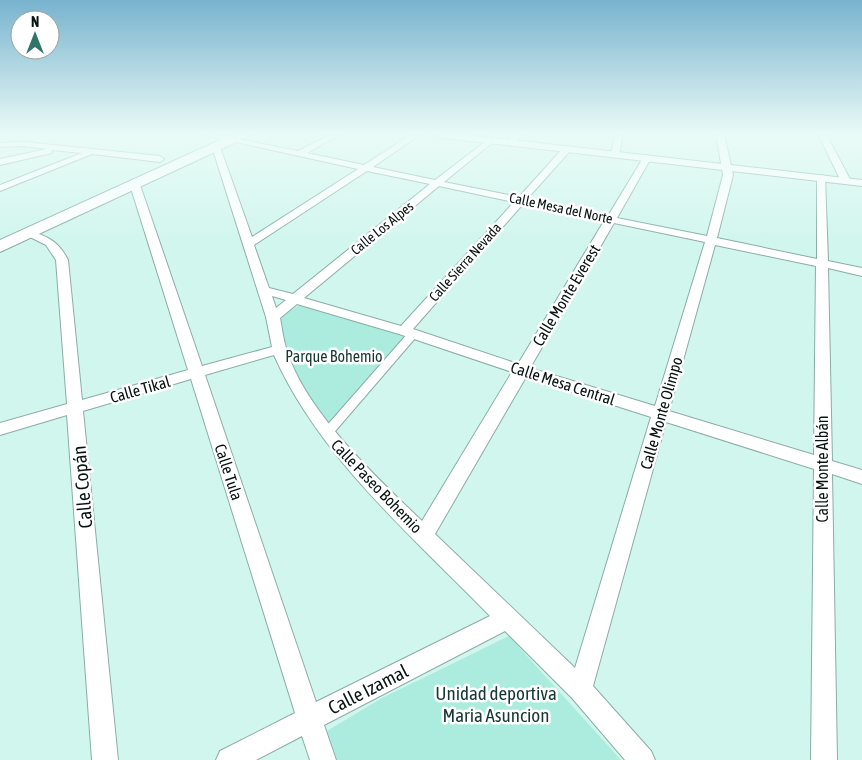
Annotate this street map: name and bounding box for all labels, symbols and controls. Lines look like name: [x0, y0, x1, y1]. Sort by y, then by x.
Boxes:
north arrow: [10, 10, 60, 60]
text: N: [31, 14, 39, 30]
street label: Calle Mesa del Norte: [508, 189, 614, 227]
street label: Calle Los Alpes: [348, 198, 417, 258]
street label: Calle Sierra Nevada: [426, 219, 504, 305]
street label: Calle Monte Everest: [529, 241, 604, 349]
park label: Parque Bohemio: [285, 347, 383, 366]
street label: Calle Monte Olimpo: [636, 355, 687, 472]
street label: Calle Mesa Central: [509, 358, 618, 409]
street label: Calle Tikal: [108, 372, 173, 406]
street label: Calle Monte Albán: [813, 415, 831, 523]
street label: Calle Paseo Bohemio: [328, 436, 426, 536]
street label: Calle Tula: [211, 442, 247, 502]
street label: Calle Copán: [67, 445, 97, 529]
street label: Calle Izamal: [324, 660, 412, 718]
park label: Unidad deportiva Maria Asuncion: [435, 682, 557, 726]

